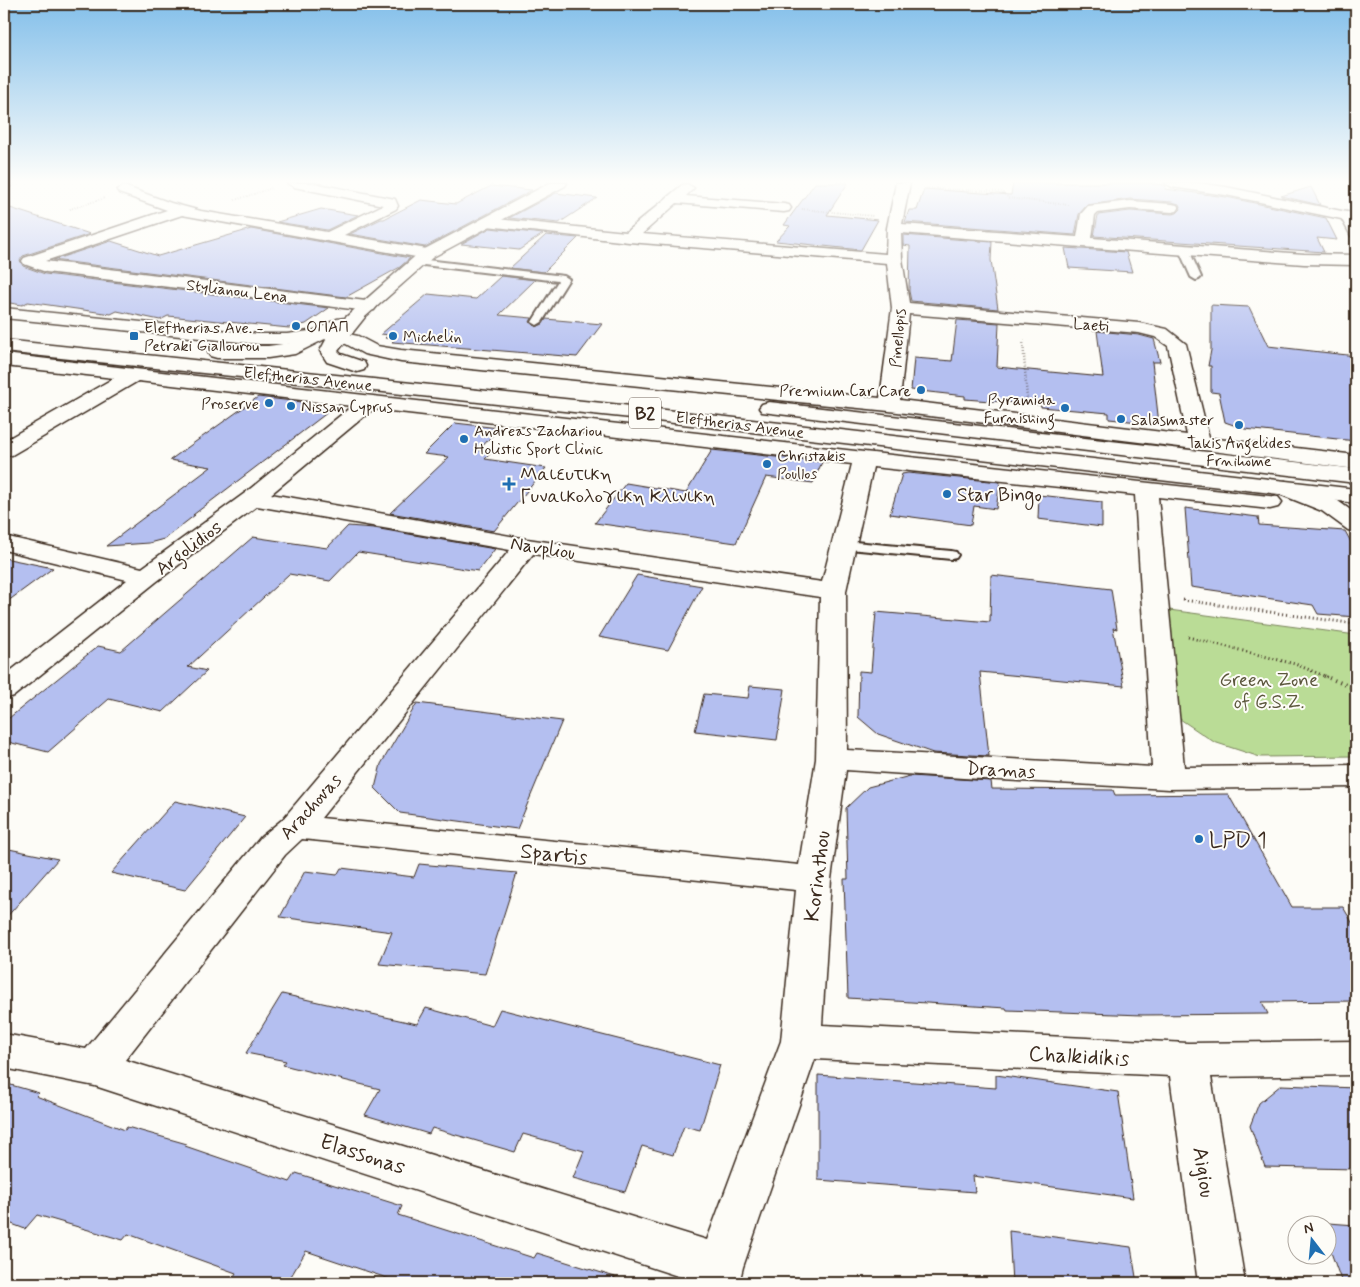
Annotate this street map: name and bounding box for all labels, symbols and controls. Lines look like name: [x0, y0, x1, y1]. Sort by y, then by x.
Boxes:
street label: Stylianou Lena: [185, 275, 289, 308]
street label: Pinellopis: [885, 308, 912, 368]
street label: Laeti: [1072, 313, 1110, 338]
place label: ΟΠΑΠ: [306, 317, 349, 338]
place label: Eleftherias Ave. - Petraki Giallourou: [144, 318, 264, 357]
marker: ΟΠΑΠ: [290, 320, 302, 332]
place label: Michelin: [403, 327, 462, 348]
marker: Eleftherias Ave. - Petraki Giallourou: [128, 330, 140, 342]
marker: Michelin: [387, 330, 399, 342]
street label: Eleftherias Avenue: [242, 362, 373, 397]
place label: Premium Car Care: [779, 381, 911, 402]
marker: Premium Car Care: [915, 384, 927, 396]
place label: Pyramida Furnishing: [984, 390, 1055, 430]
place label: Proserve: [201, 394, 259, 415]
marker: Proserve: [263, 397, 275, 409]
place label: Nissan Cyprus: [301, 397, 393, 418]
road number: B2: [629, 398, 661, 428]
marker: Nissan Cyprus: [285, 400, 297, 412]
marker: Pyramida Furnishing: [1059, 402, 1071, 414]
street label: Eleftherias Avenue: [674, 407, 806, 444]
place label: Salasmaster: [1131, 410, 1214, 431]
marker: Salasmaster: [1115, 413, 1127, 425]
marker: Takis Angelides Frnihome: [1233, 419, 1245, 431]
place label: Andreas Zachariou Holistic Sport Clinic: [474, 421, 603, 460]
marker: Andreas Zachariou Holistic Sport Clinic: [458, 433, 470, 445]
place label: Takis Angelides Frnihome: [1187, 433, 1291, 472]
place label: Christakis Poullos: [777, 446, 846, 485]
marker: Christakis Poullos: [761, 458, 773, 470]
place label: Μαιευτικη Γυναικολογικη Κλινικη: [520, 462, 715, 509]
marker: Μαιευτικη Γυναικολογικη Κλινικη: [502, 477, 516, 491]
place label: Star Bingo: [957, 483, 1042, 510]
marker: Star Bingo: [941, 488, 953, 500]
street label: Argolidios: [151, 515, 229, 584]
street label: Navpliou: [509, 531, 577, 566]
park label: Green Zone of G.S.Z.: [1220, 668, 1318, 715]
street label: Dramas: [966, 756, 1037, 785]
street label: Arachovas: [275, 768, 348, 845]
place label: LPD 1: [1209, 827, 1267, 855]
street label: Korinthou: [798, 829, 837, 924]
marker: LPD 1: [1193, 833, 1205, 845]
street label: Spartis: [519, 838, 589, 872]
street label: Chalkidikis: [1028, 1040, 1130, 1074]
street label: Elassonas: [316, 1128, 409, 1182]
street label: Aigiou: [1184, 1145, 1221, 1200]
north arrow: [1288, 1214, 1338, 1264]
text: N: [1302, 1219, 1316, 1238]

